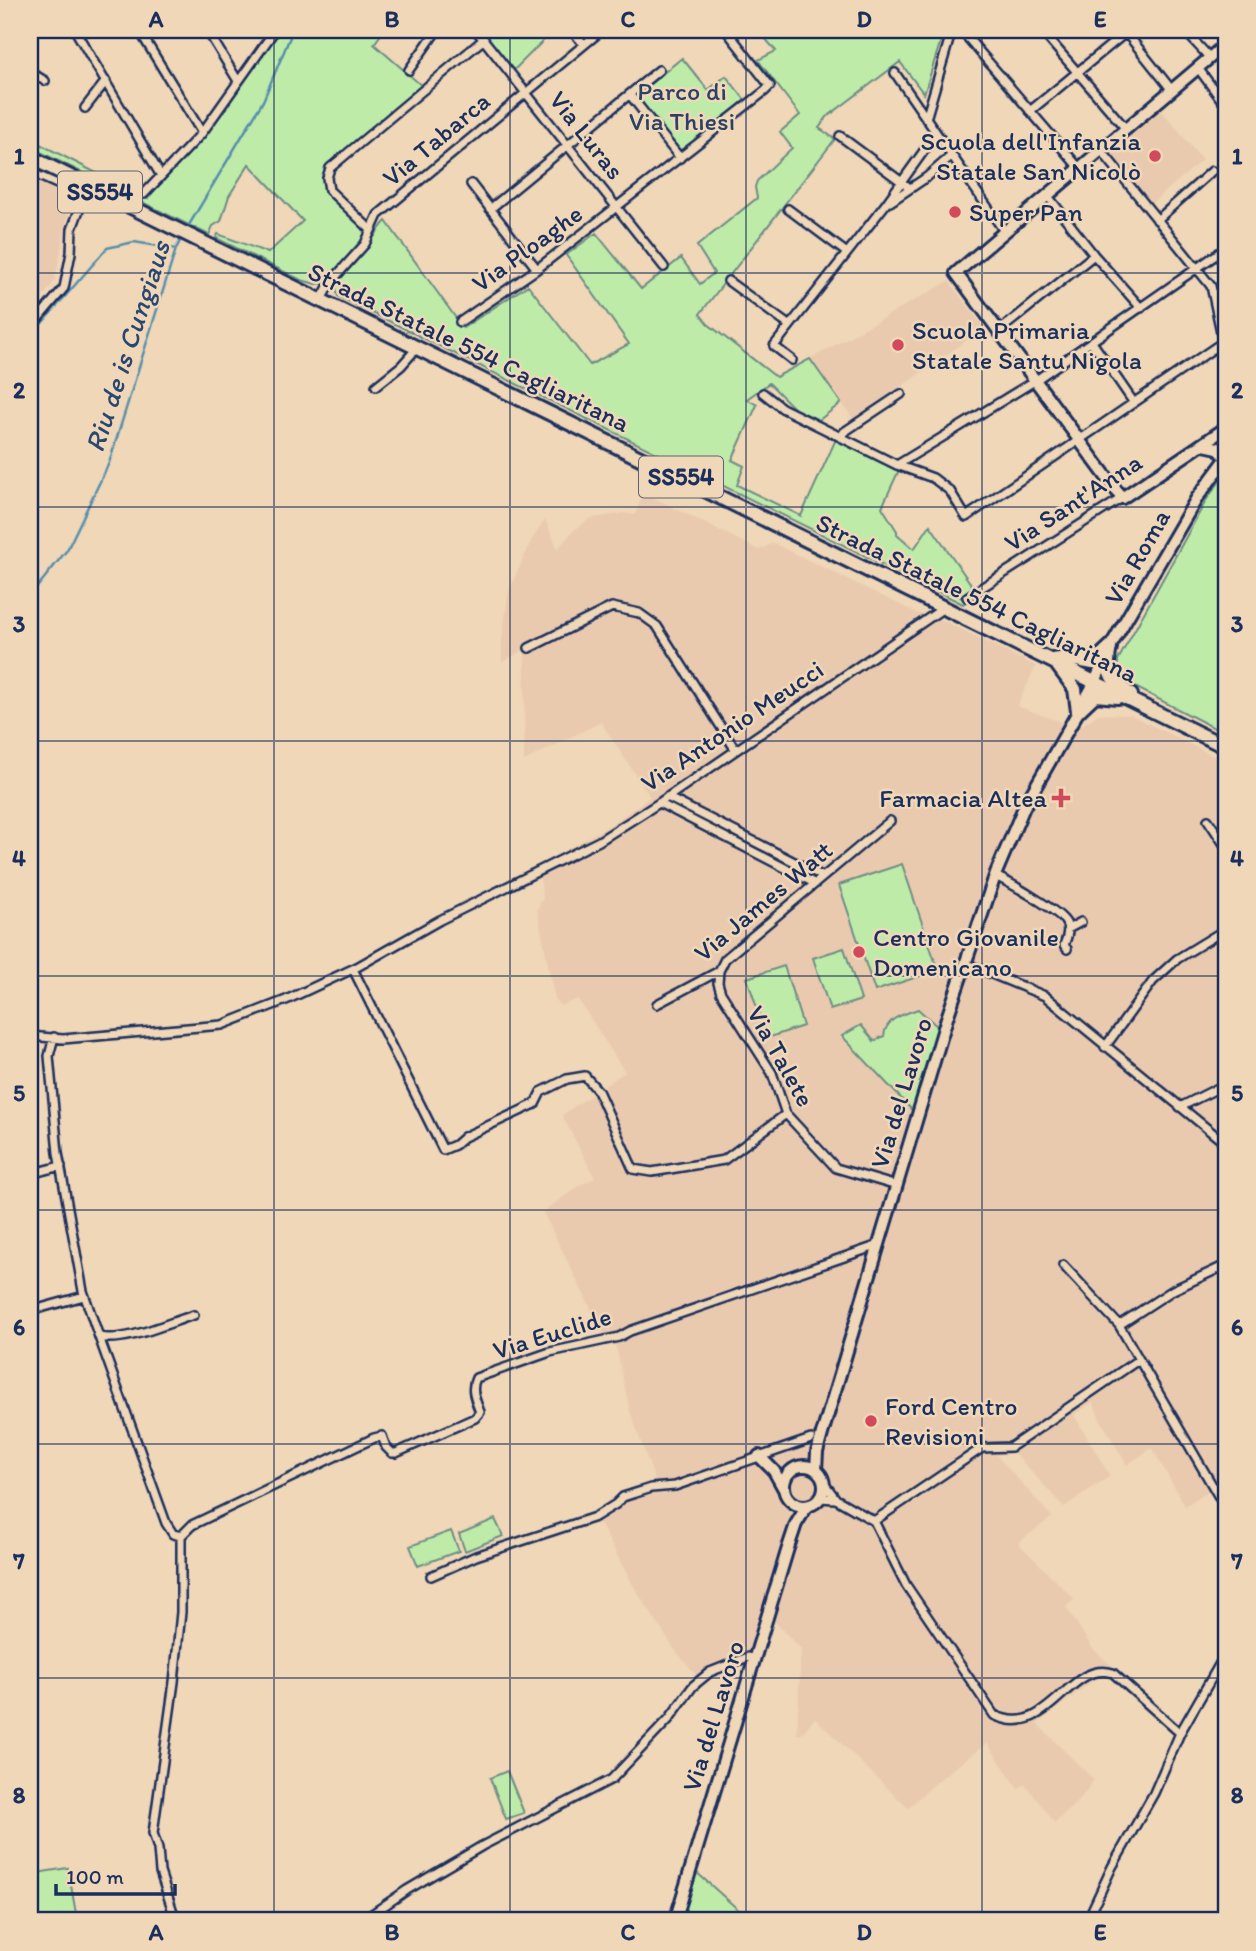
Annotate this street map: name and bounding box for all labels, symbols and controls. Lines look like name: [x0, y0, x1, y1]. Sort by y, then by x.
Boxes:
text: A: [148, 5, 164, 33]
text: B: [385, 5, 400, 33]
text: C: [621, 5, 636, 33]
text: D: [856, 5, 872, 33]
text: E: [1094, 5, 1107, 33]
park label: Parco di Via Thiesi: [629, 75, 735, 137]
street label: Via Luras: [542, 84, 632, 186]
street label: Via Tabarca: [376, 85, 496, 193]
place label: Scuola dell'Infanzia Statale San Nicolò: [920, 125, 1141, 187]
text: 1: [14, 142, 25, 170]
text: 1: [1232, 142, 1243, 170]
marker: Scuola dell'Infanzia Statale San Nicolò: [1147, 148, 1163, 164]
road number: SS554: [58, 172, 142, 212]
place label: Super Pan: [969, 196, 1083, 228]
street label: Via Ploaghe: [465, 197, 589, 299]
marker: Super Pan: [947, 204, 963, 220]
water label: Riu de is Cungiaus: [77, 235, 178, 456]
street label: Strada Statale 554 Cagliaritana: [303, 255, 636, 439]
place label: Scuola Primaria Statale Santu Nigola: [912, 314, 1142, 376]
marker: Scuola Primaria Statale Santu Nigola: [890, 337, 906, 353]
text: 2: [13, 376, 26, 404]
text: 2: [1231, 376, 1244, 404]
street label: Via Sant'Anna: [998, 445, 1148, 558]
road number: SS554: [639, 456, 723, 498]
street label: Via Roma: [1097, 503, 1177, 611]
street label: Strada Statale 554 Cagliaritana: [811, 506, 1144, 690]
text: 3: [13, 610, 26, 638]
text: 3: [1231, 610, 1244, 638]
street label: Via Antonio Meucci: [635, 653, 829, 799]
place label: Farmacia Altea: [879, 782, 1047, 814]
marker: Farmacia Altea: [1053, 790, 1069, 806]
street label: Via James Watt: [687, 834, 839, 968]
text: 4: [12, 844, 26, 872]
text: 4: [1230, 844, 1244, 872]
place label: Centro Giovanile Domenicano: [873, 921, 1059, 983]
marker: Centro Giovanile Domenicano: [851, 944, 867, 960]
street label: Via Talete: [740, 1000, 822, 1112]
street label: Via del Lavoro: [863, 1014, 939, 1172]
text: 5: [13, 1079, 25, 1107]
text: 5: [1231, 1079, 1243, 1107]
street label: Via Euclide: [489, 1300, 615, 1366]
text: 6: [13, 1313, 25, 1341]
text: 6: [1231, 1313, 1243, 1341]
place label: Ford Centro Revisioni: [885, 1390, 1018, 1452]
marker: Ford Centro Revisioni: [863, 1413, 879, 1429]
text: 7: [12, 1547, 25, 1575]
text: 7: [1230, 1547, 1243, 1575]
street label: Via del Lavoro: [675, 1637, 751, 1795]
text: 8: [13, 1781, 26, 1809]
text: 8: [1231, 1781, 1244, 1809]
scale bar: [56, 1853, 175, 1897]
text: 100 m: [66, 1864, 124, 1889]
text: A: [148, 1918, 164, 1946]
text: B: [385, 1918, 400, 1946]
text: C: [621, 1918, 636, 1946]
text: D: [856, 1918, 872, 1946]
text: E: [1094, 1918, 1107, 1946]

